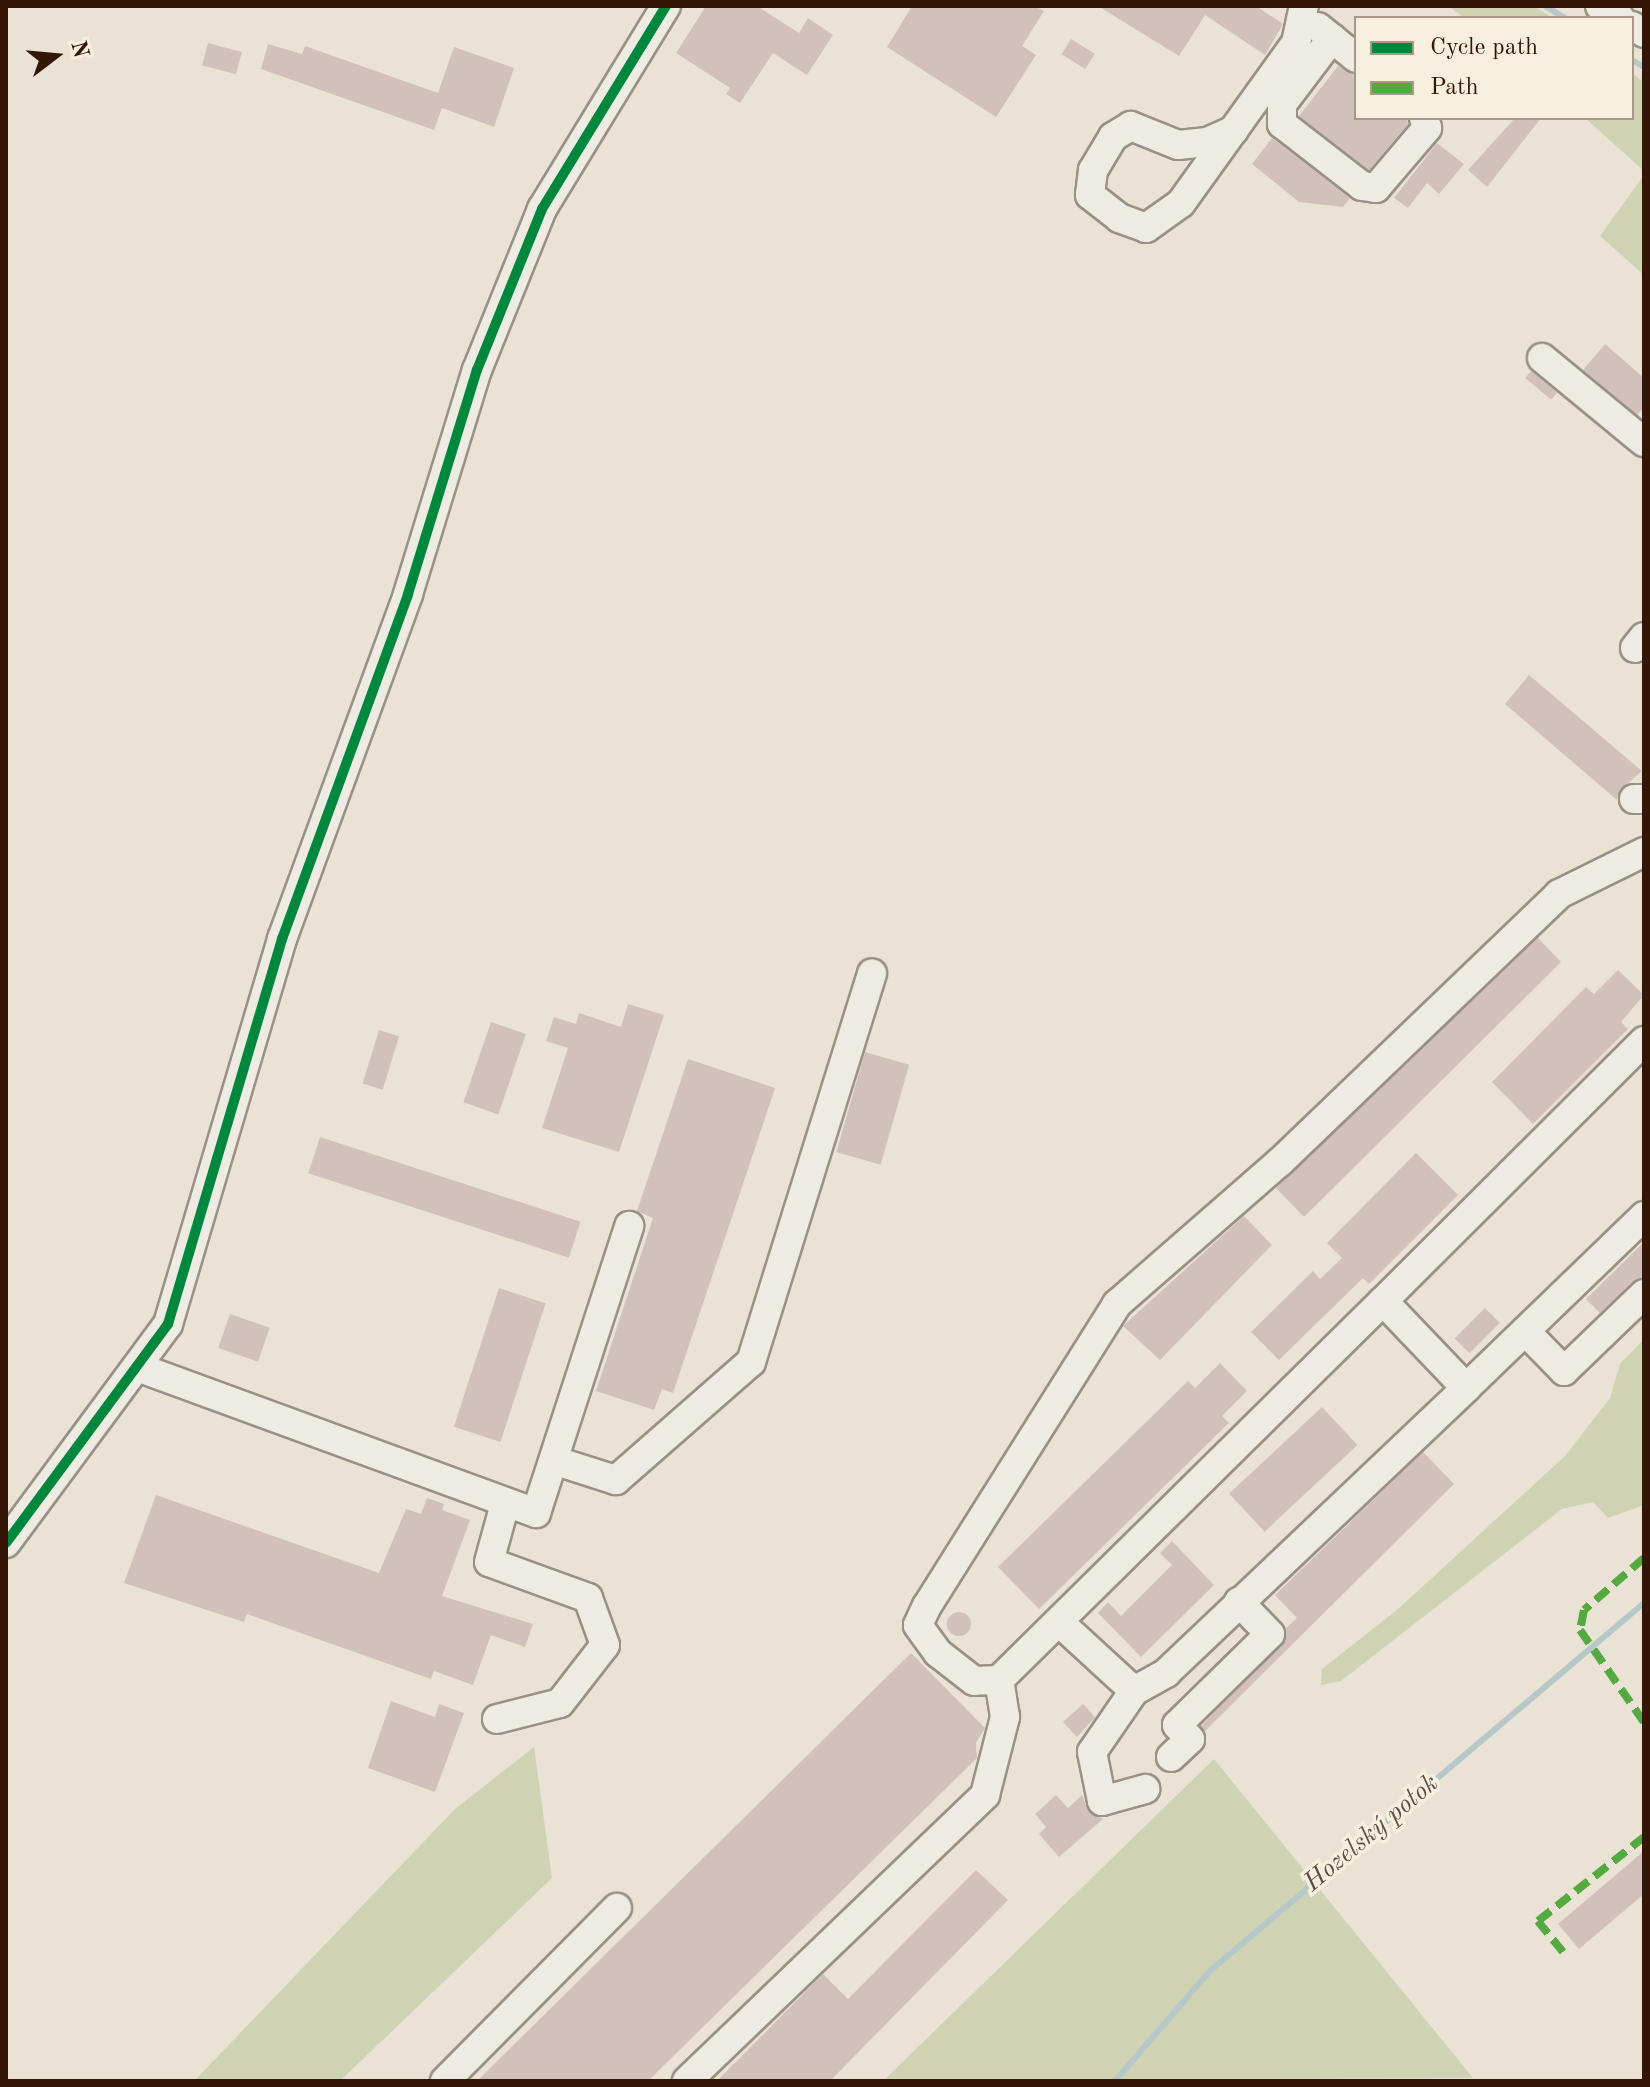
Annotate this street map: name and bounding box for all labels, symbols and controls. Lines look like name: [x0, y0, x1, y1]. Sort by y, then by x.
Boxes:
north arrow: [16, 16, 96, 96]
legend: [1354, 16, 1634, 120]
text: Cycle path: [1430, 36, 1538, 60]
text: N: [66, 38, 92, 60]
text: Path: [1430, 76, 1479, 100]
water label: Hozelský potok: [1298, 1769, 1446, 1899]

